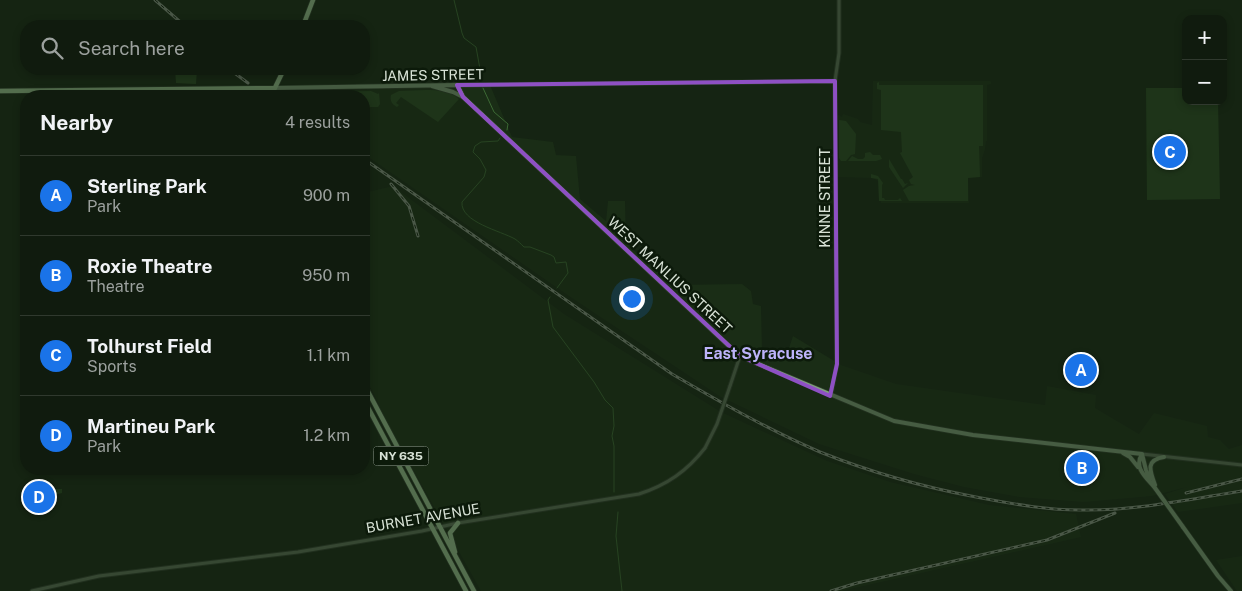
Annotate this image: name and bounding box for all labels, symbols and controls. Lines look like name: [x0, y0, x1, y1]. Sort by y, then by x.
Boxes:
map controls: [1182, 15, 1227, 105]
button: +: [1182, 15, 1227, 60]
search box: [20, 20, 370, 75]
icon: search: [38, 34, 66, 62]
text: Search here: [78, 37, 185, 59]
button: −: [1182, 60, 1227, 105]
street label: JAMES STREET: [382, 66, 484, 84]
text: Nearby: [40, 110, 113, 135]
text: 4 results: [285, 113, 350, 132]
pin: C: [1154, 133, 1186, 171]
street label: KINNE STREET: [817, 148, 833, 248]
text: Sterling Park: [87, 175, 207, 197]
text: A: [50, 186, 62, 205]
text: 900 m: [303, 186, 350, 205]
text: Park: [87, 197, 121, 216]
street label: WEST MANLIUS STREET: [605, 213, 735, 337]
text: Roxie Theatre: [87, 255, 212, 277]
text: B: [51, 266, 61, 285]
text: 950 m: [302, 266, 350, 285]
text: Theatre: [87, 277, 145, 296]
your location: [619, 286, 645, 312]
text: Tolhurst Field: [87, 335, 212, 357]
district label: East Syracuse: [703, 344, 813, 363]
text: C: [50, 346, 62, 365]
text: 1.1 km: [307, 346, 350, 365]
pin: A: [1065, 351, 1097, 389]
text: Sports: [87, 357, 137, 376]
text: Martineu Park: [87, 415, 215, 437]
text: D: [50, 426, 62, 445]
text: 1.2 km: [303, 426, 350, 445]
text: Park: [87, 437, 121, 456]
road number: NY 635: [374, 446, 428, 466]
pin: B: [1066, 449, 1098, 487]
pin: D: [23, 478, 55, 516]
street label: BURNET AVENUE: [365, 500, 481, 536]

